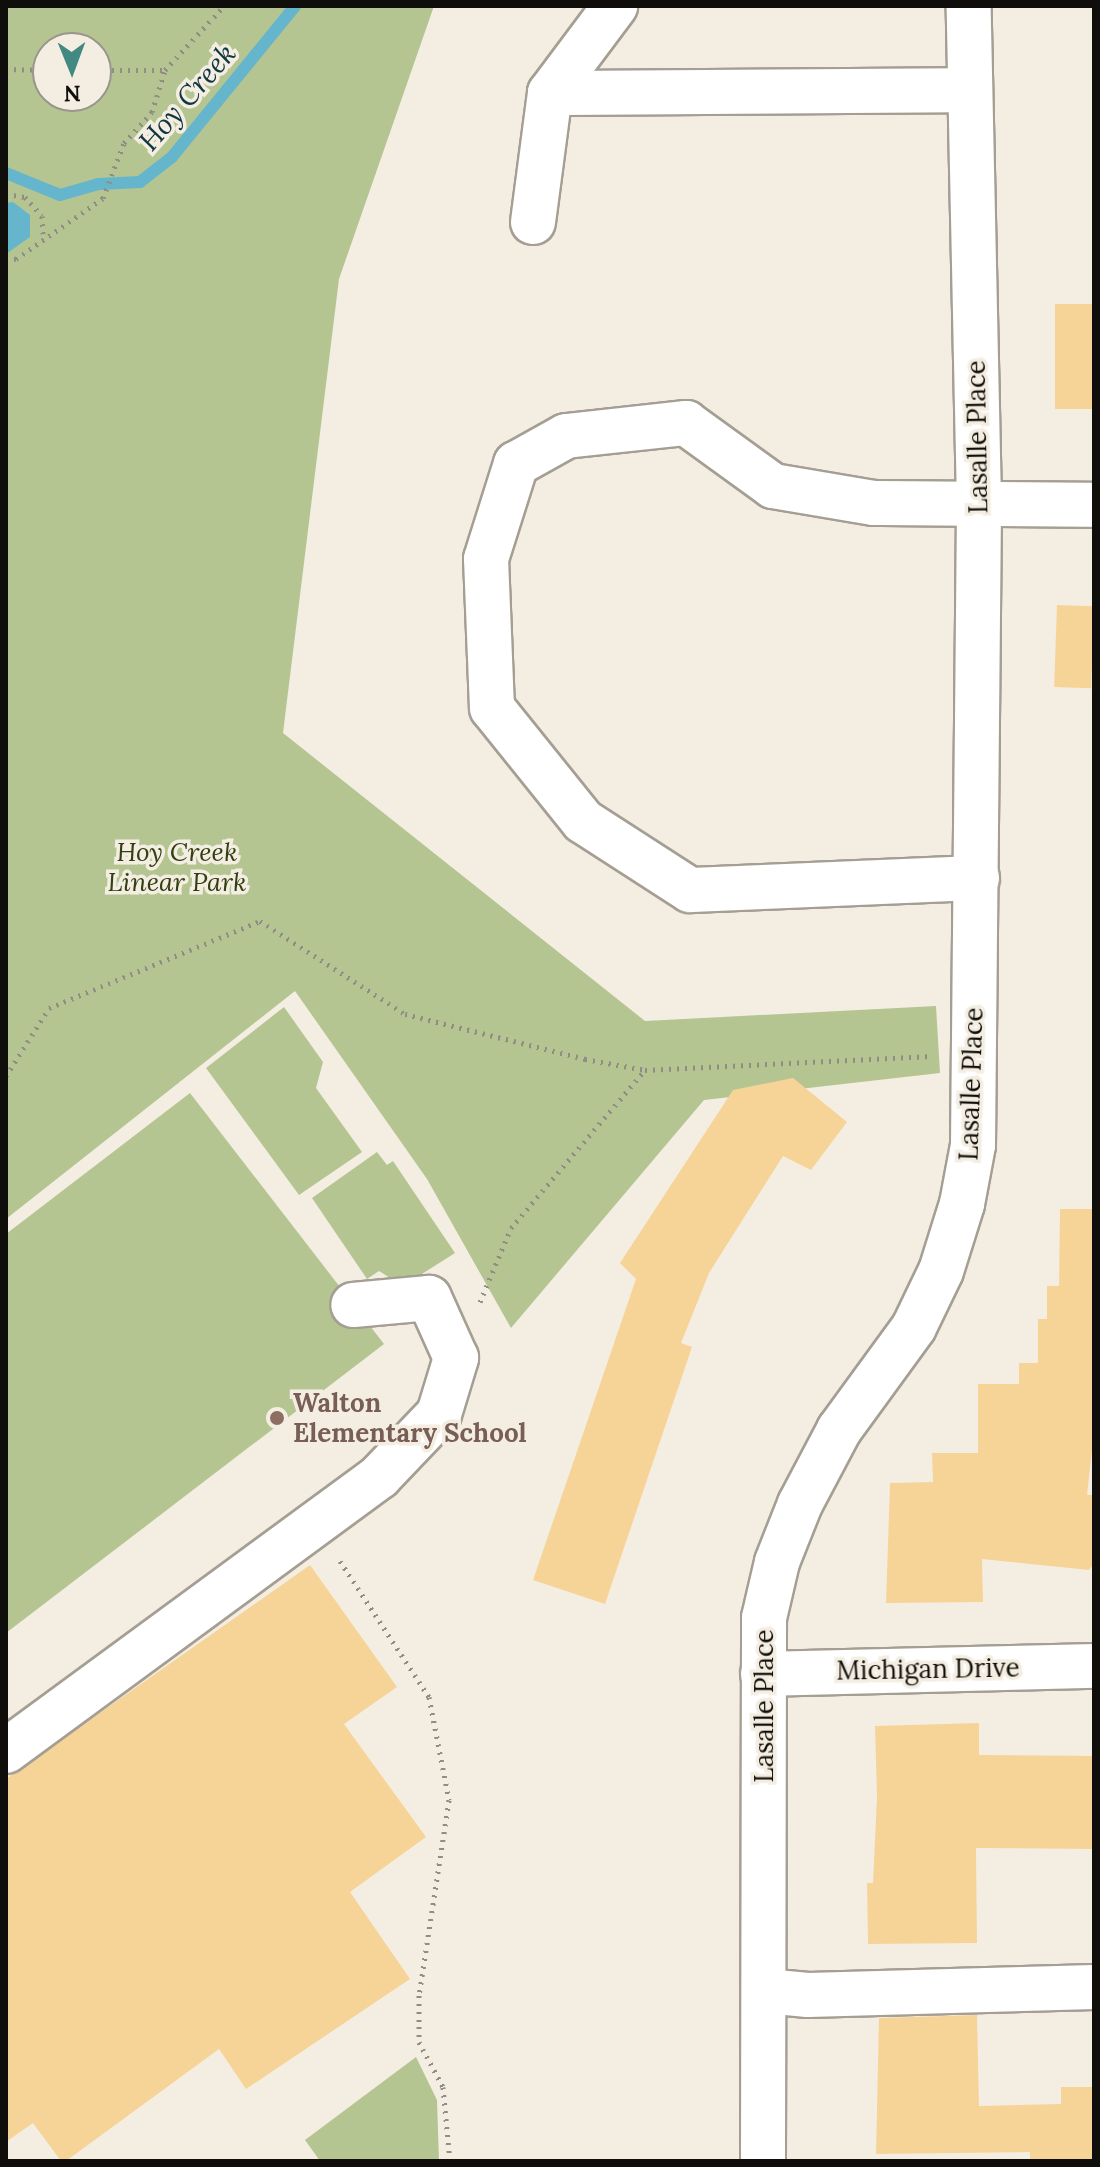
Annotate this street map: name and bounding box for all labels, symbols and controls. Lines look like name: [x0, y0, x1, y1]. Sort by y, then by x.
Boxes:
north arrow: [32, 32, 112, 112]
water label: Hoy Creek: [132, 37, 242, 157]
text: N: [64, 80, 81, 108]
street label: Lasalle Place: [960, 360, 994, 514]
park label: Hoy Creek Linear Park: [107, 836, 247, 898]
street label: Lasalle Place: [953, 1007, 989, 1161]
place label: Walton Elementary School: [293, 1387, 527, 1448]
marker: Walton Elementary School: [268, 1409, 286, 1427]
street label: Lasalle Place: [748, 1629, 780, 1783]
street label: Michigan Drive: [836, 1652, 1020, 1686]

